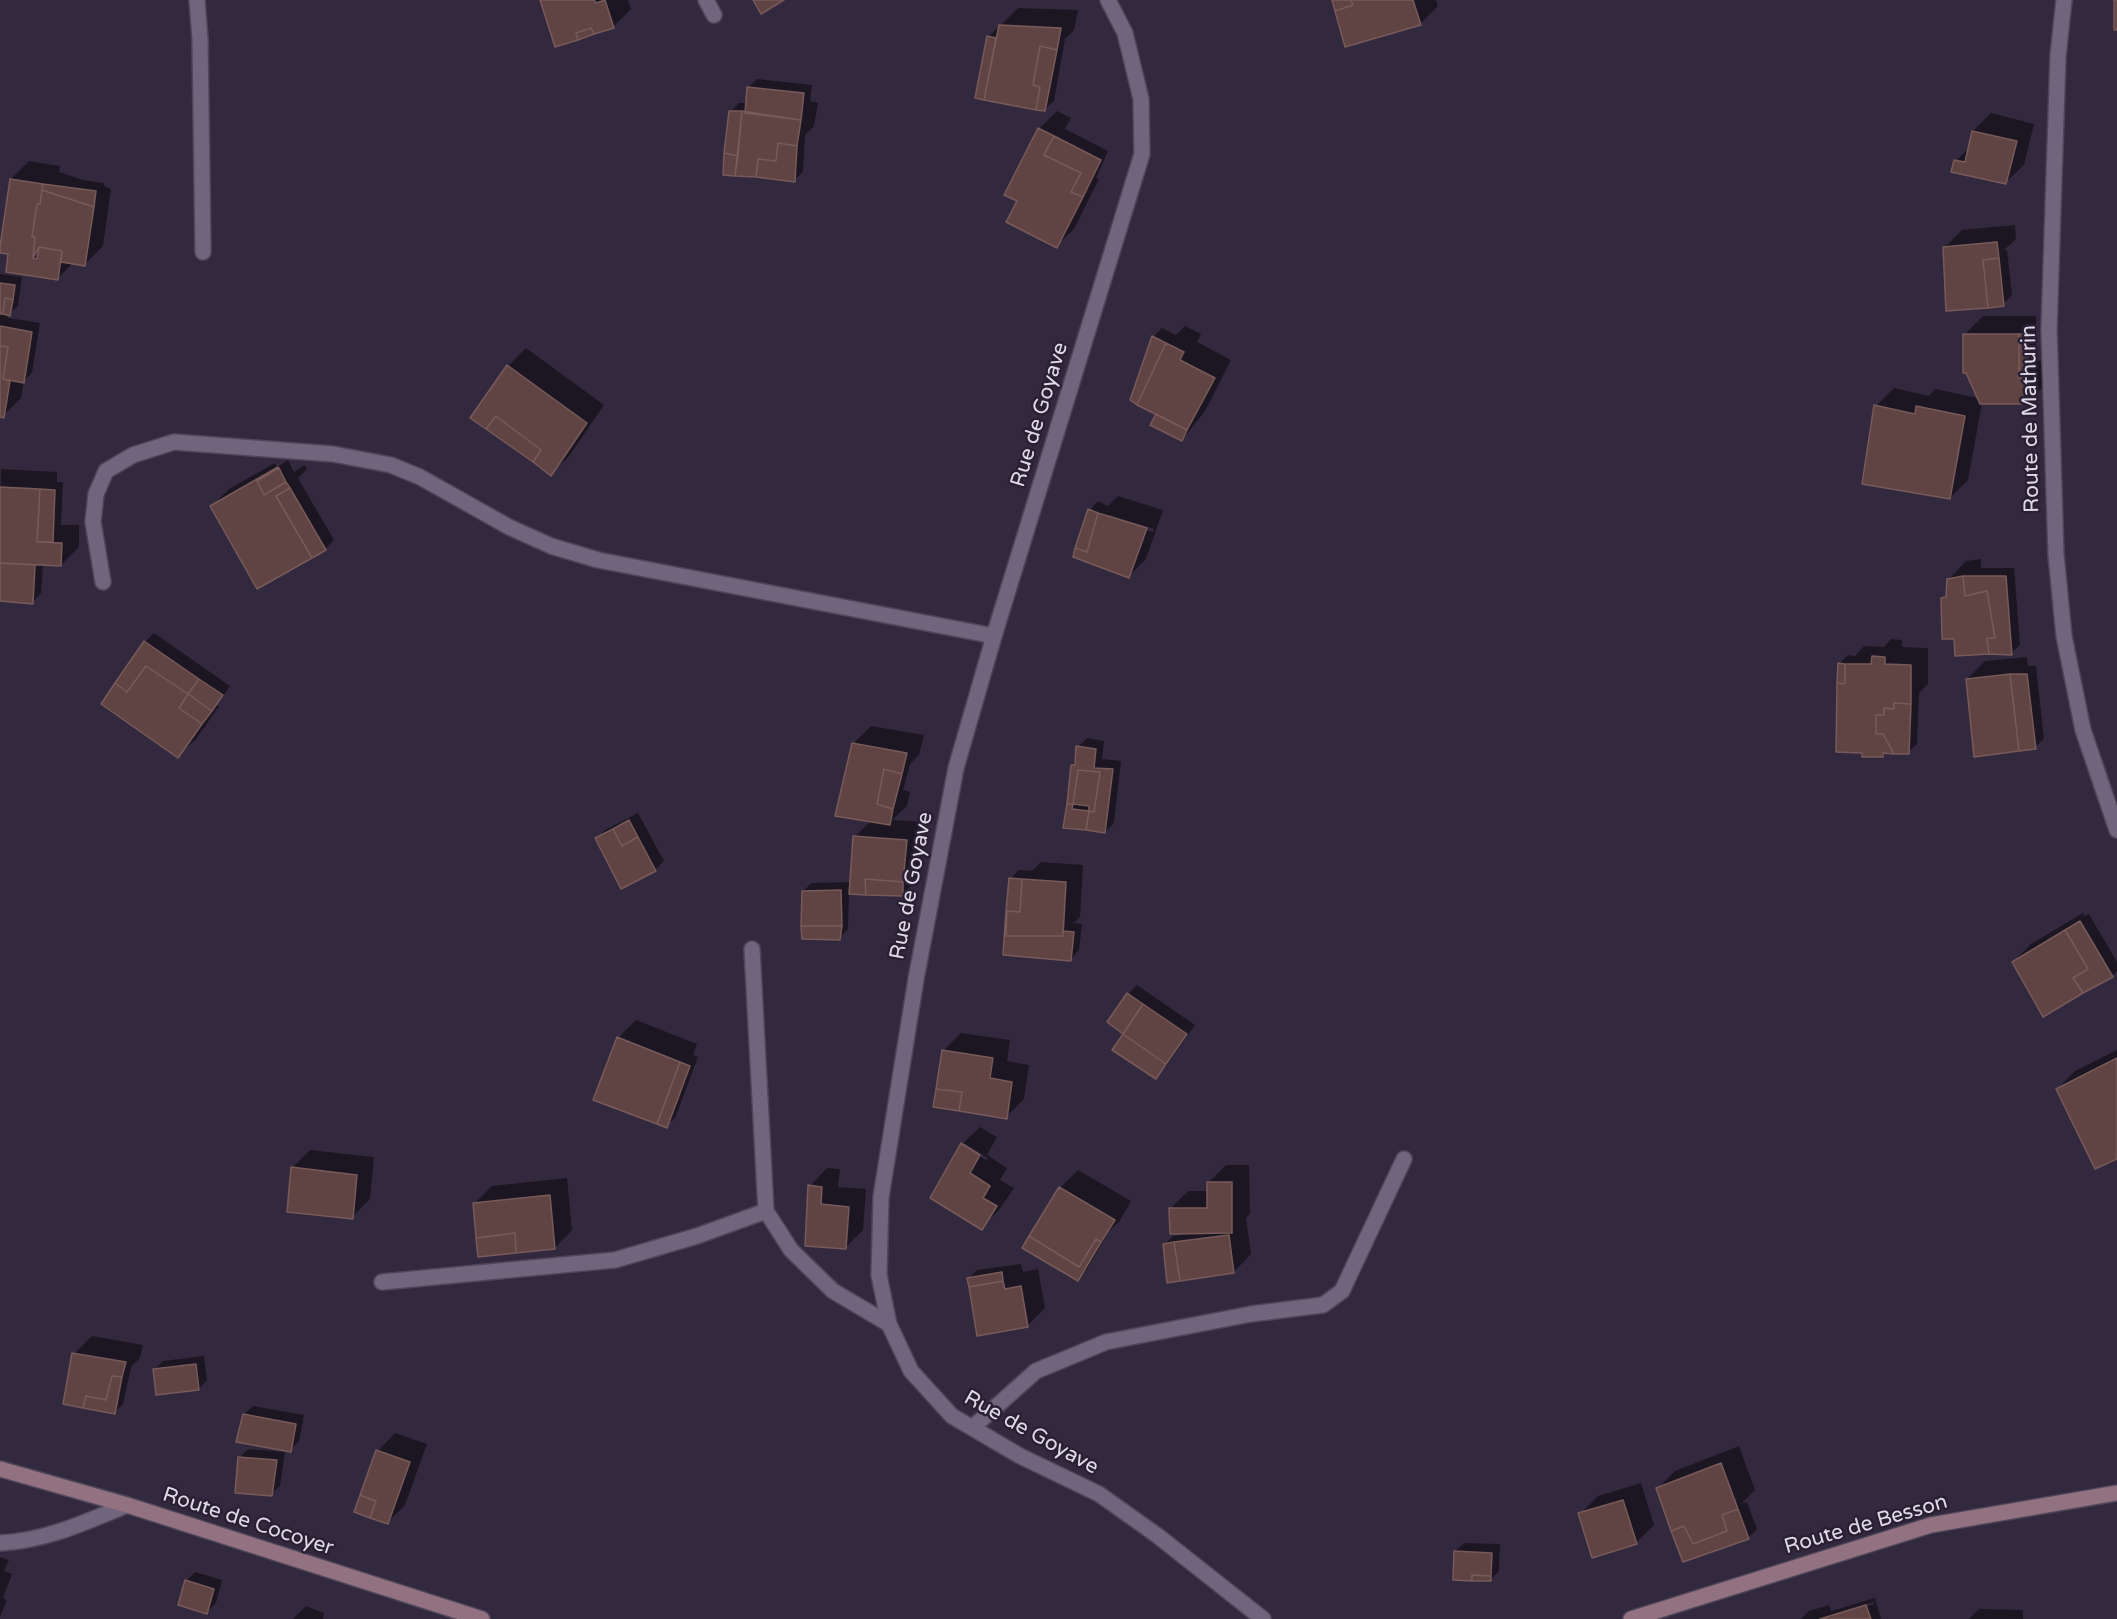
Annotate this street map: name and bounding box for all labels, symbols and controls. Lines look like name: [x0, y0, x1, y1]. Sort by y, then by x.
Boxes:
street label: Route de Mathurin: [2017, 325, 2045, 513]
street label: Rue de Goyave: [1006, 340, 1074, 490]
street label: Rue de Goyave: [885, 810, 939, 962]
street label: Rue de Goyave: [959, 1386, 1103, 1480]
street label: Route de Cocoyer: [159, 1482, 337, 1562]
street label: Route de Besson: [1782, 1490, 1950, 1560]

